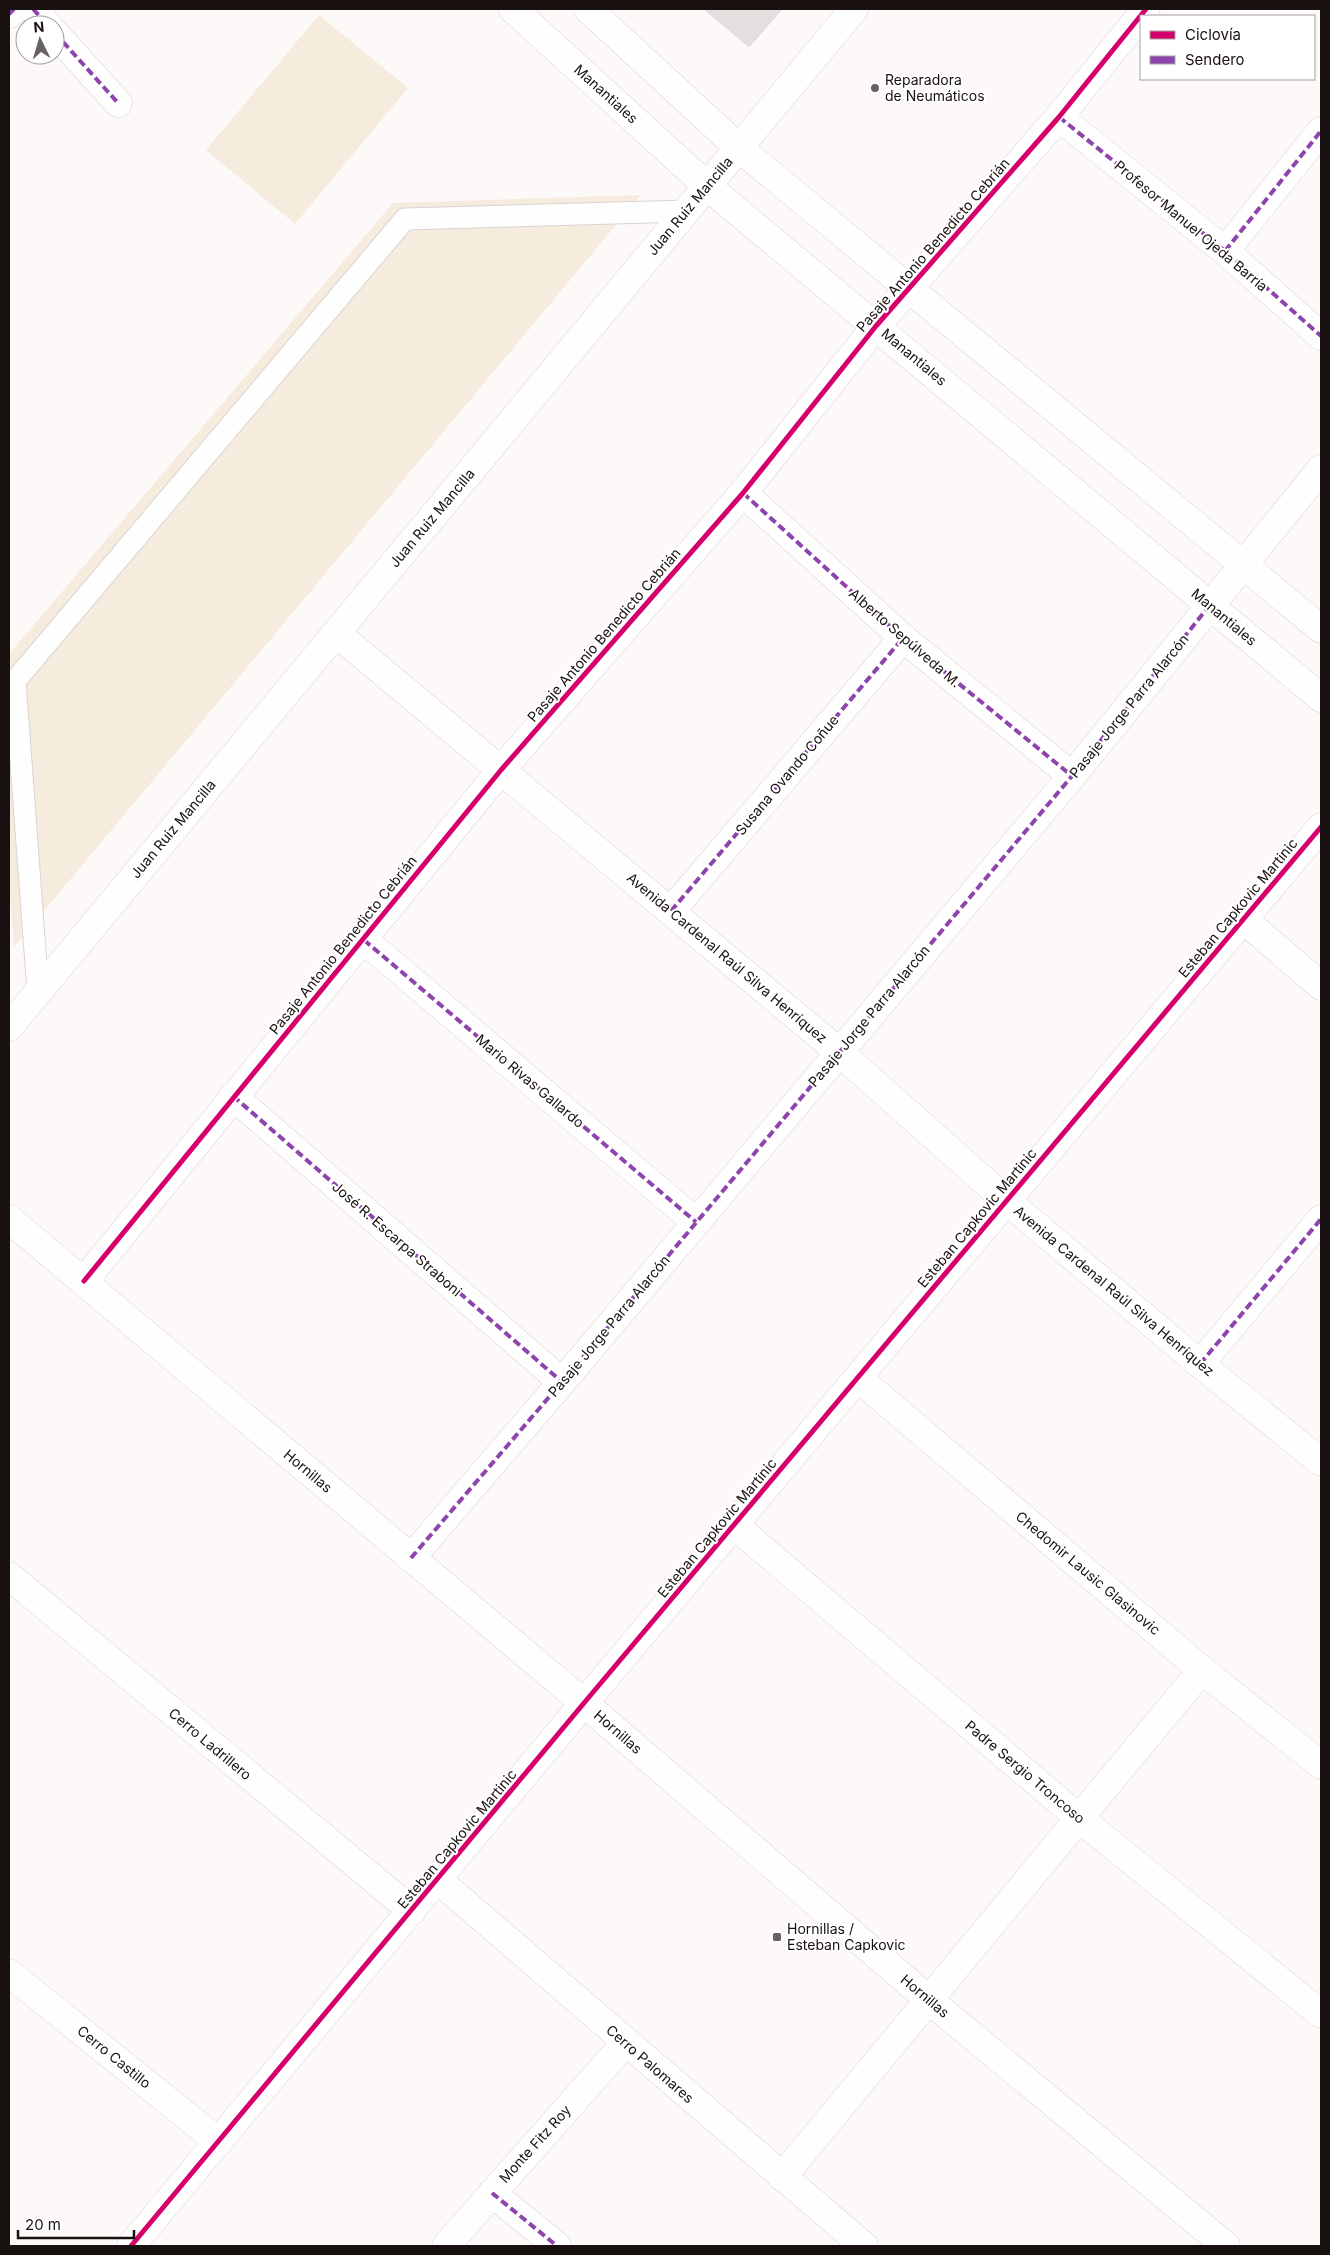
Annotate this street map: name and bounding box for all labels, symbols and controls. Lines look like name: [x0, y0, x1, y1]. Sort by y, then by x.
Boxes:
north arrow: [15, 15, 65, 65]
legend: [1140, 15, 1315, 80]
text: N: [33, 18, 45, 35]
text: Ciclovía: [1185, 25, 1241, 44]
text: Sendero: [1185, 50, 1245, 69]
street label: Manantiales: [571, 61, 642, 127]
place label: Reparadora de Neumáticos: [885, 71, 985, 104]
marker: Reparadora de Neumáticos: [869, 82, 881, 94]
street label: Juan Ruiz Mancilla: [643, 153, 736, 258]
street label: Pasaje Antonio Benedicto Cebrián: [852, 154, 1013, 335]
street label: Profesor Manuel Ojeda Barría: [1111, 157, 1271, 295]
street label: Manantiales: [878, 324, 950, 389]
street label: Juan Ruiz Mancilla: [385, 465, 478, 570]
street label: Pasaje Antonio Benedicto Cebrián: [523, 544, 684, 725]
street label: Manantiales: [1188, 584, 1260, 649]
street label: Alberto Sepúlveda M.: [846, 585, 965, 691]
street label: Pasaje Jorge Parra Alarcón: [1065, 631, 1192, 781]
street label: Susana Ovando Coñue: [731, 711, 842, 838]
street label: Juan Ruiz Mancilla: [126, 776, 219, 881]
street label: Esteban Capkovic Martinic: [1174, 835, 1301, 981]
street label: Pasaje Antonio Benedicto Cebrián: [265, 852, 420, 1037]
street label: Avenida Cardenal Raúl Silva Henríquez: [624, 869, 831, 1046]
street label: Pasaje Jorge Parra Alarcón: [804, 941, 933, 1090]
street label: Mario Rivas Gallardo: [473, 1030, 588, 1131]
street label: Esteban Capkovic Martinic: [913, 1145, 1040, 1291]
street label: José R. Escarpa Straboni: [329, 1178, 466, 1299]
street label: Avenida Cardenal Raúl Silva Henríquez: [1011, 1202, 1218, 1379]
street label: Pasaje Jorge Parra Alarcón: [544, 1251, 673, 1400]
street label: Hornillas: [281, 1445, 336, 1496]
street label: Esteban Capkovic Martinic: [653, 1455, 780, 1601]
street label: Chedomir Lausic Glasinovic: [1013, 1507, 1164, 1638]
street label: Cerro Ladrillero: [165, 1704, 255, 1783]
street label: Hornillas: [591, 1706, 646, 1757]
street label: Padre Sergio Troncoso: [962, 1717, 1089, 1827]
street label: Esteban Capkovic Martinic: [393, 1766, 520, 1912]
place label: Hornillas / Esteban Capkovic: [787, 1920, 906, 1953]
marker: Hornillas / Esteban Capkovic: [771, 1931, 783, 1943]
street label: Hornillas: [898, 1970, 953, 2021]
street label: Cerro Palomares: [603, 2021, 698, 2106]
street label: Cerro Castillo: [74, 2022, 155, 2091]
street label: Monte Fitz Roy: [495, 2101, 574, 2186]
scale bar: [18, 2208, 134, 2240]
text: 20 m: [25, 2215, 61, 2234]

